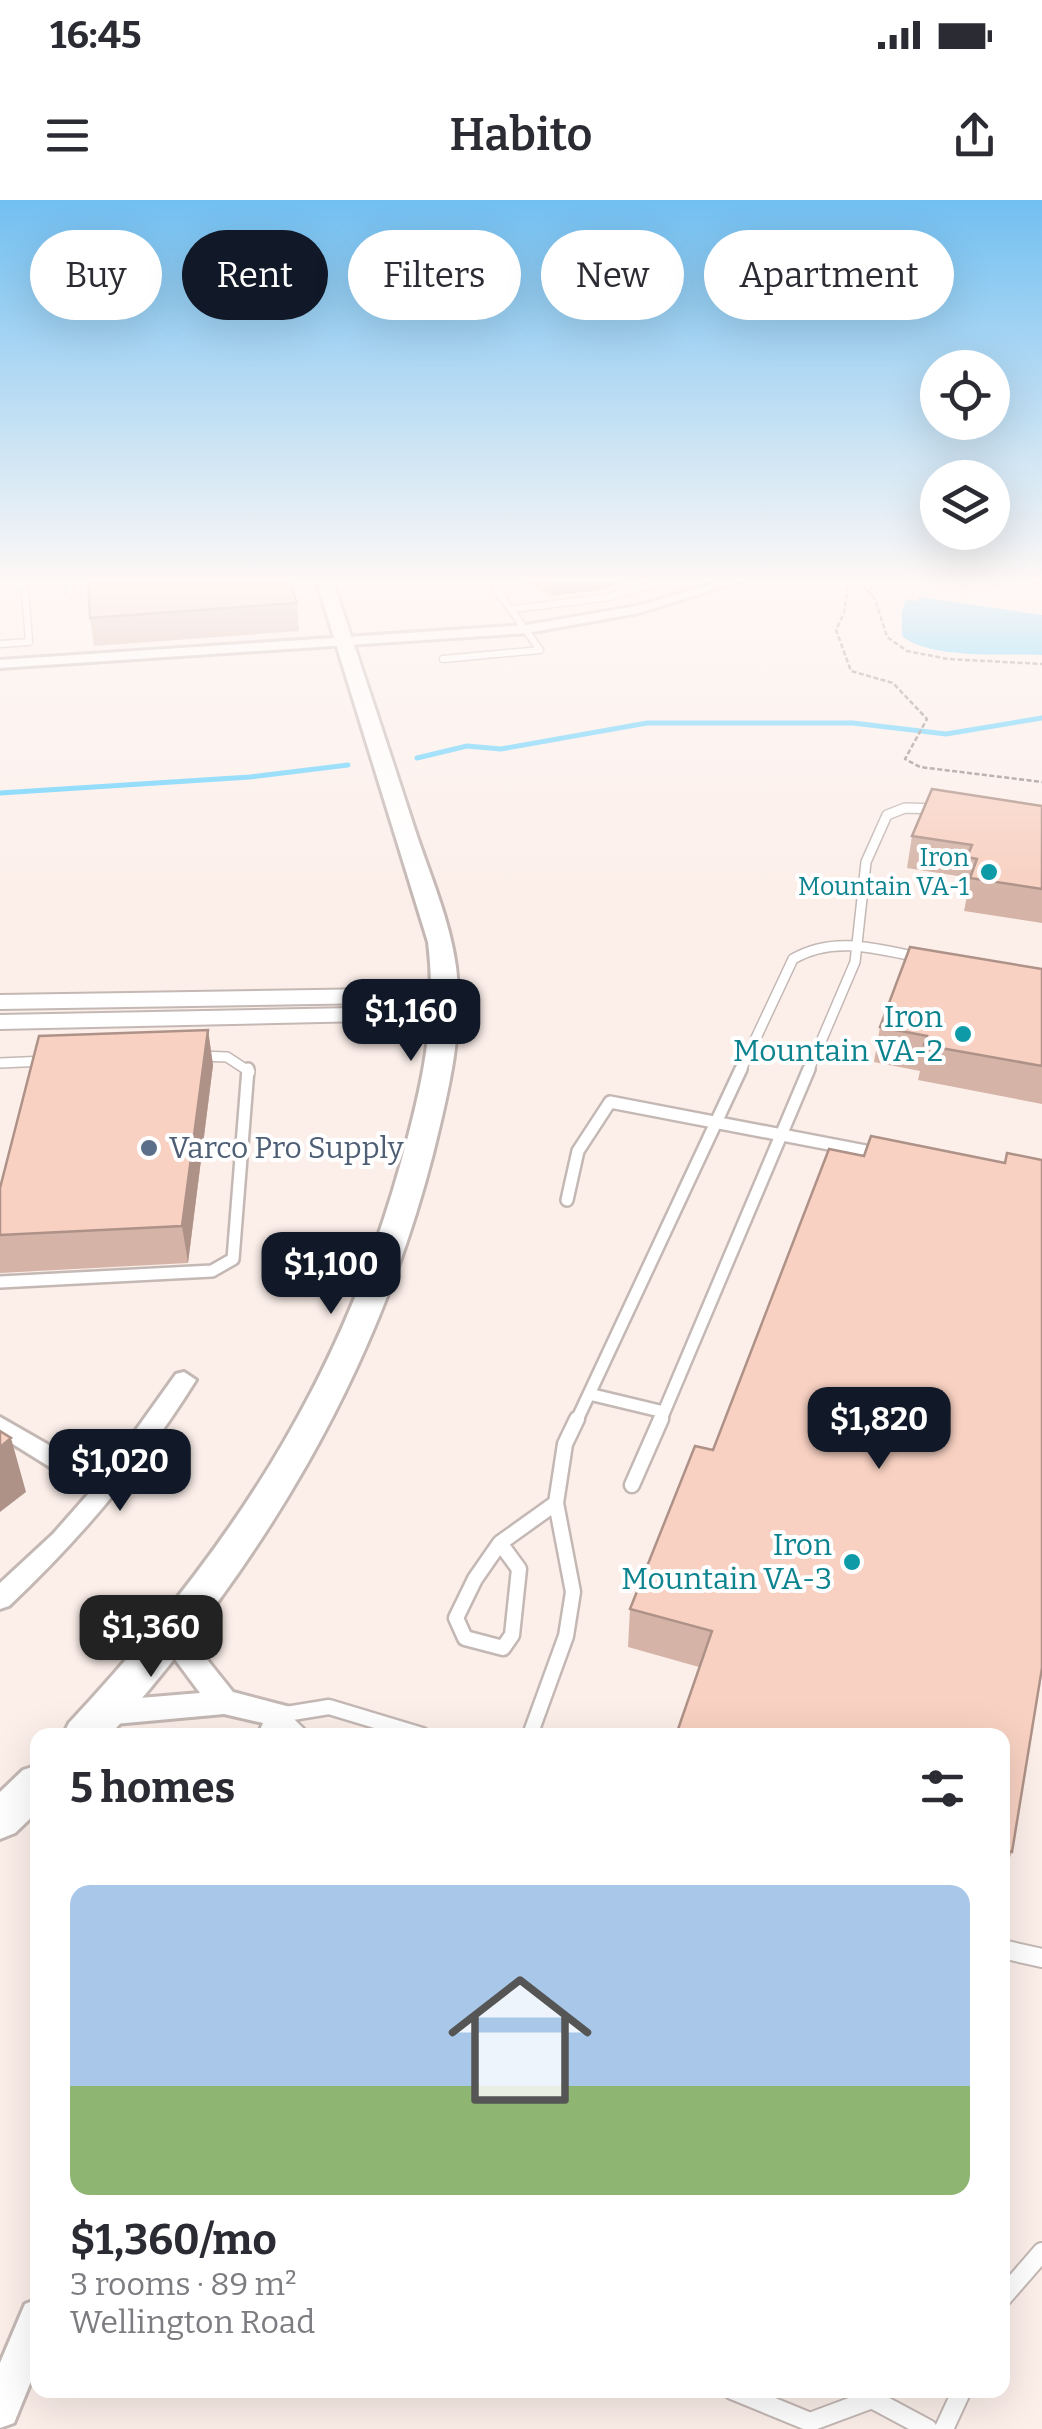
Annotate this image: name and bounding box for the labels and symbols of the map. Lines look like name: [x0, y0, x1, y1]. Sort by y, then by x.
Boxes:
place label: Iron Mountain VA-1: [798, 843, 969, 902]
marker: Iron Mountain VA-1: [978, 861, 1000, 883]
pin: $1,160: [330, 979, 492, 1064]
place label: Iron Mountain VA-2: [733, 999, 943, 1069]
marker: Iron Mountain VA-2: [952, 1023, 974, 1045]
place label: Varco Pro Supply: [169, 1130, 404, 1166]
marker: Varco Pro Supply: [138, 1137, 160, 1159]
pin: $1,100: [250, 1232, 412, 1317]
pin: $1,820: [798, 1387, 960, 1472]
pin: $1,020: [39, 1429, 201, 1514]
place label: Iron Mountain VA-3: [621, 1527, 832, 1597]
marker: Iron Mountain VA-3: [841, 1551, 863, 1573]
pin: $1,360: [70, 1595, 232, 1680]

